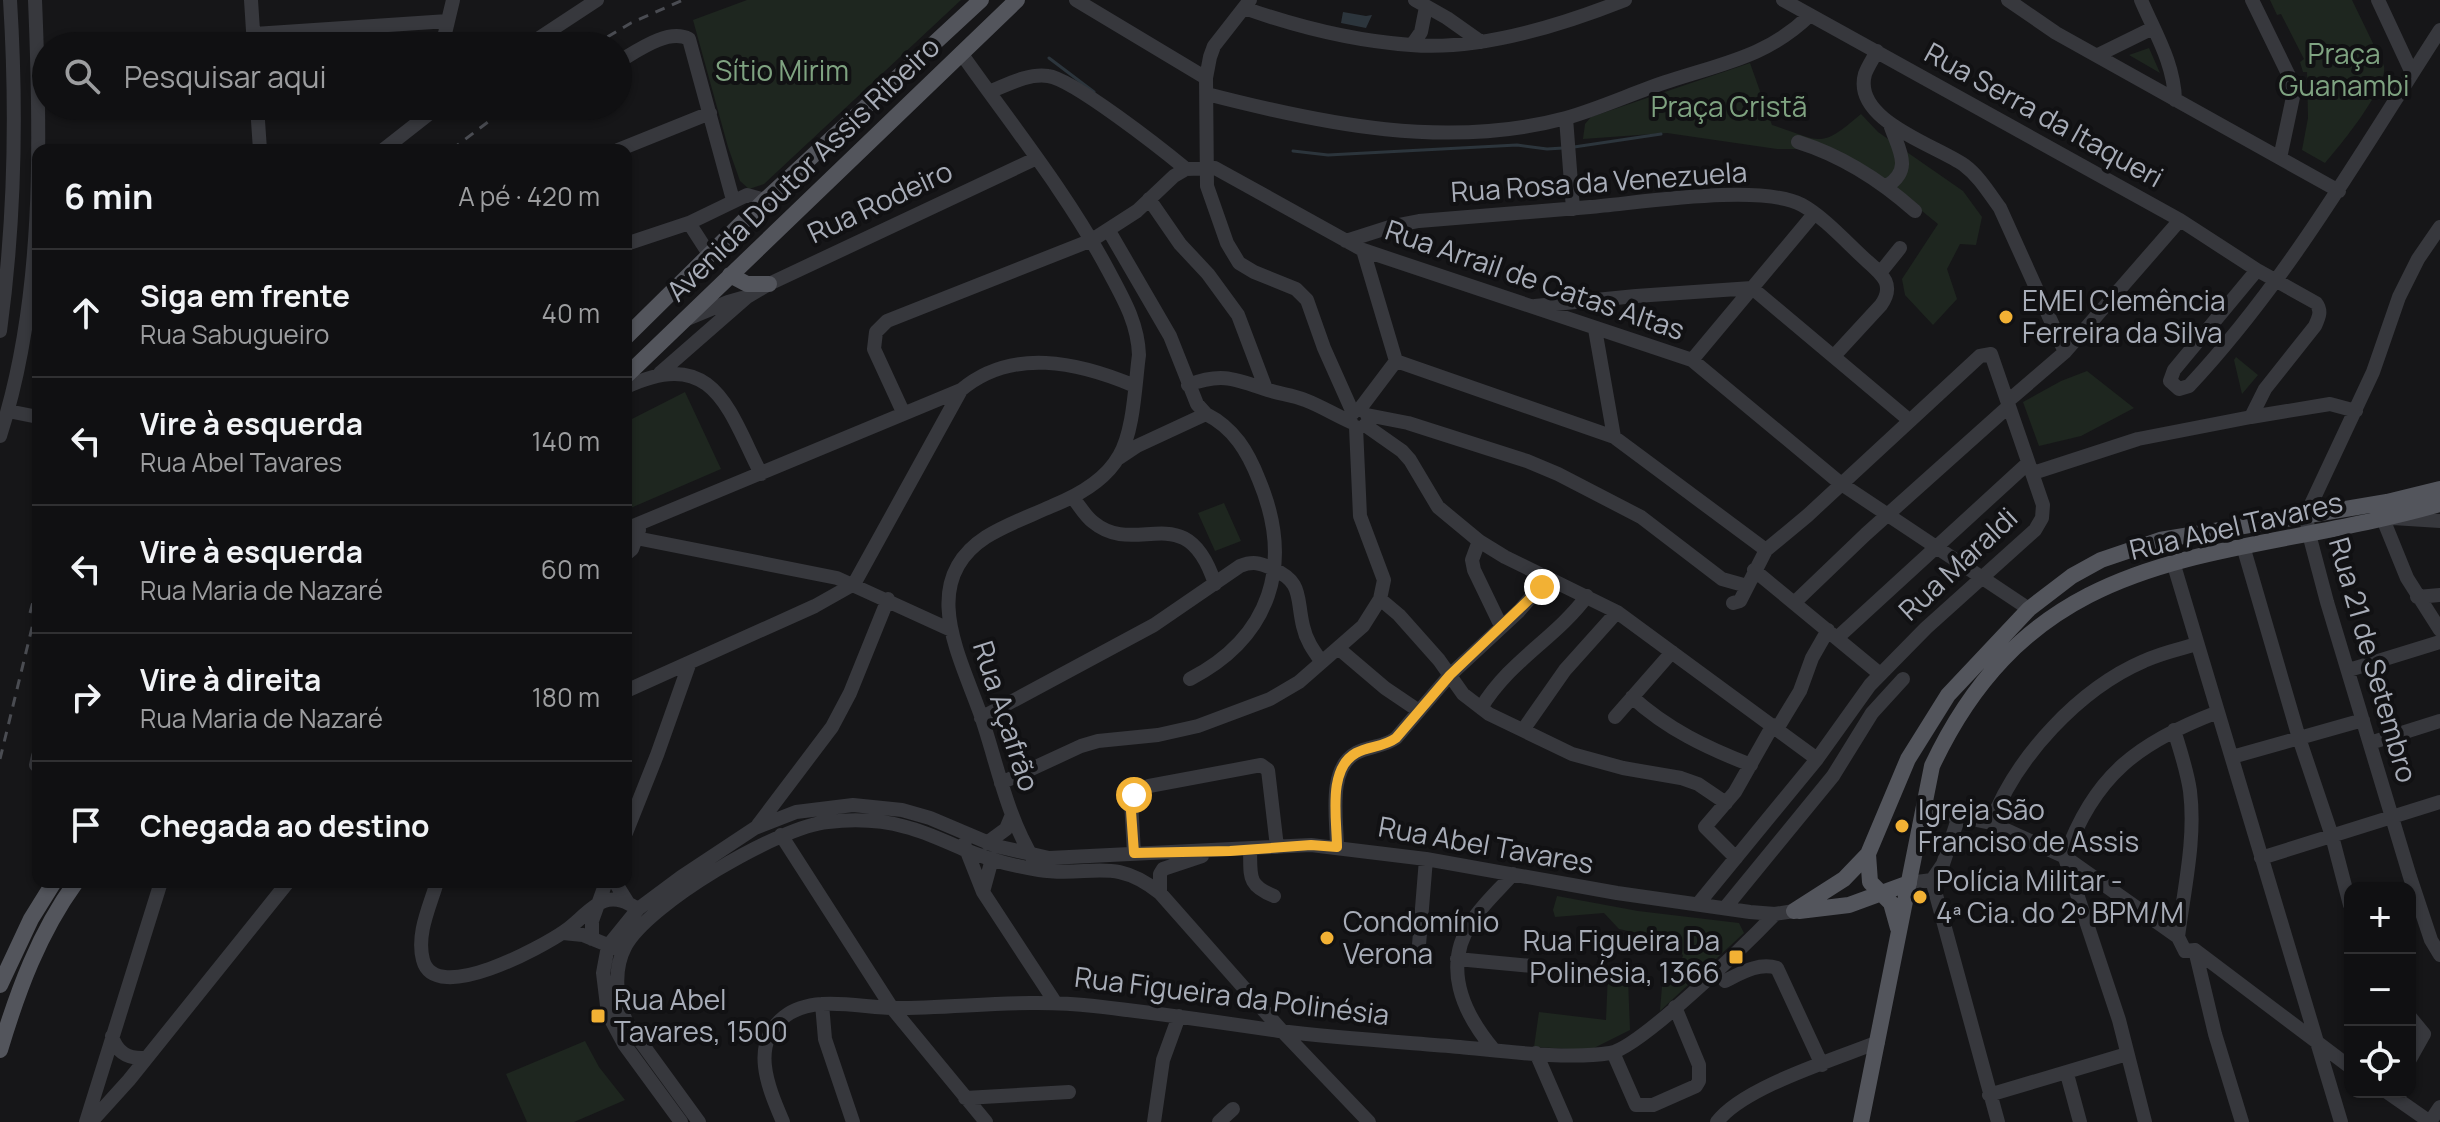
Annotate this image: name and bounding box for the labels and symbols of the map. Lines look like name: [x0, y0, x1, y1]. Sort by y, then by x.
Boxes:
street label: Avenida Doutor Assis Ribeiro: [657, 27, 947, 309]
street label: Rua Serra da Itaqueri: [1918, 33, 2171, 195]
park label: Praça Guanambi: [2279, 34, 2409, 104]
park label: Sítio Mirim: [715, 51, 849, 89]
park label: Praça Cristã: [1651, 87, 1807, 125]
street label: Rua Rodeiro: [801, 151, 958, 251]
street label: Rua Rosa da Venezuela: [1449, 152, 1748, 210]
street label: Rua Arrail de Catas Altas: [1381, 210, 1690, 348]
place label: EMEI Clemência Ferreira da Silva: [2022, 281, 2226, 351]
marker: EMEI Clemência Ferreira da Silva: [1997, 308, 2015, 326]
street label: Rua Abel Tavares: [2125, 482, 2346, 568]
street label: Rua Maraldi: [1890, 498, 2025, 628]
street label: Rua 21 de Setembro: [2321, 533, 2427, 787]
route end: [1524, 569, 1560, 605]
street label: Rua Açafrão: [965, 636, 1049, 796]
route start: [1116, 777, 1152, 813]
place label: Igreja São Franciso de Assis: [1918, 790, 2139, 860]
street label: Rua Abel Tavares: [1376, 806, 1597, 882]
marker: Igreja São Franciso de Assis: [1893, 817, 1911, 835]
place label: Polícia Militar - 4ª Cia. do 2º BPM/M: [1936, 861, 2184, 931]
marker: Polícia Militar - 4ª Cia. do 2º BPM/M: [1911, 888, 1929, 906]
place label: Condomínio Verona: [1343, 902, 1499, 972]
place label: Rua Figueira Da Polinésia, 1366: [1523, 921, 1720, 991]
marker: Condomínio Verona: [1318, 929, 1336, 947]
marker: Rua Figueira Da Polinésia, 1366: [1727, 948, 1745, 966]
street label: Rua Figueira da Polinésia: [1073, 957, 1392, 1033]
place label: Rua Abel Tavares, 1500: [614, 980, 788, 1050]
marker: Rua Abel Tavares, 1500: [589, 1007, 607, 1025]

